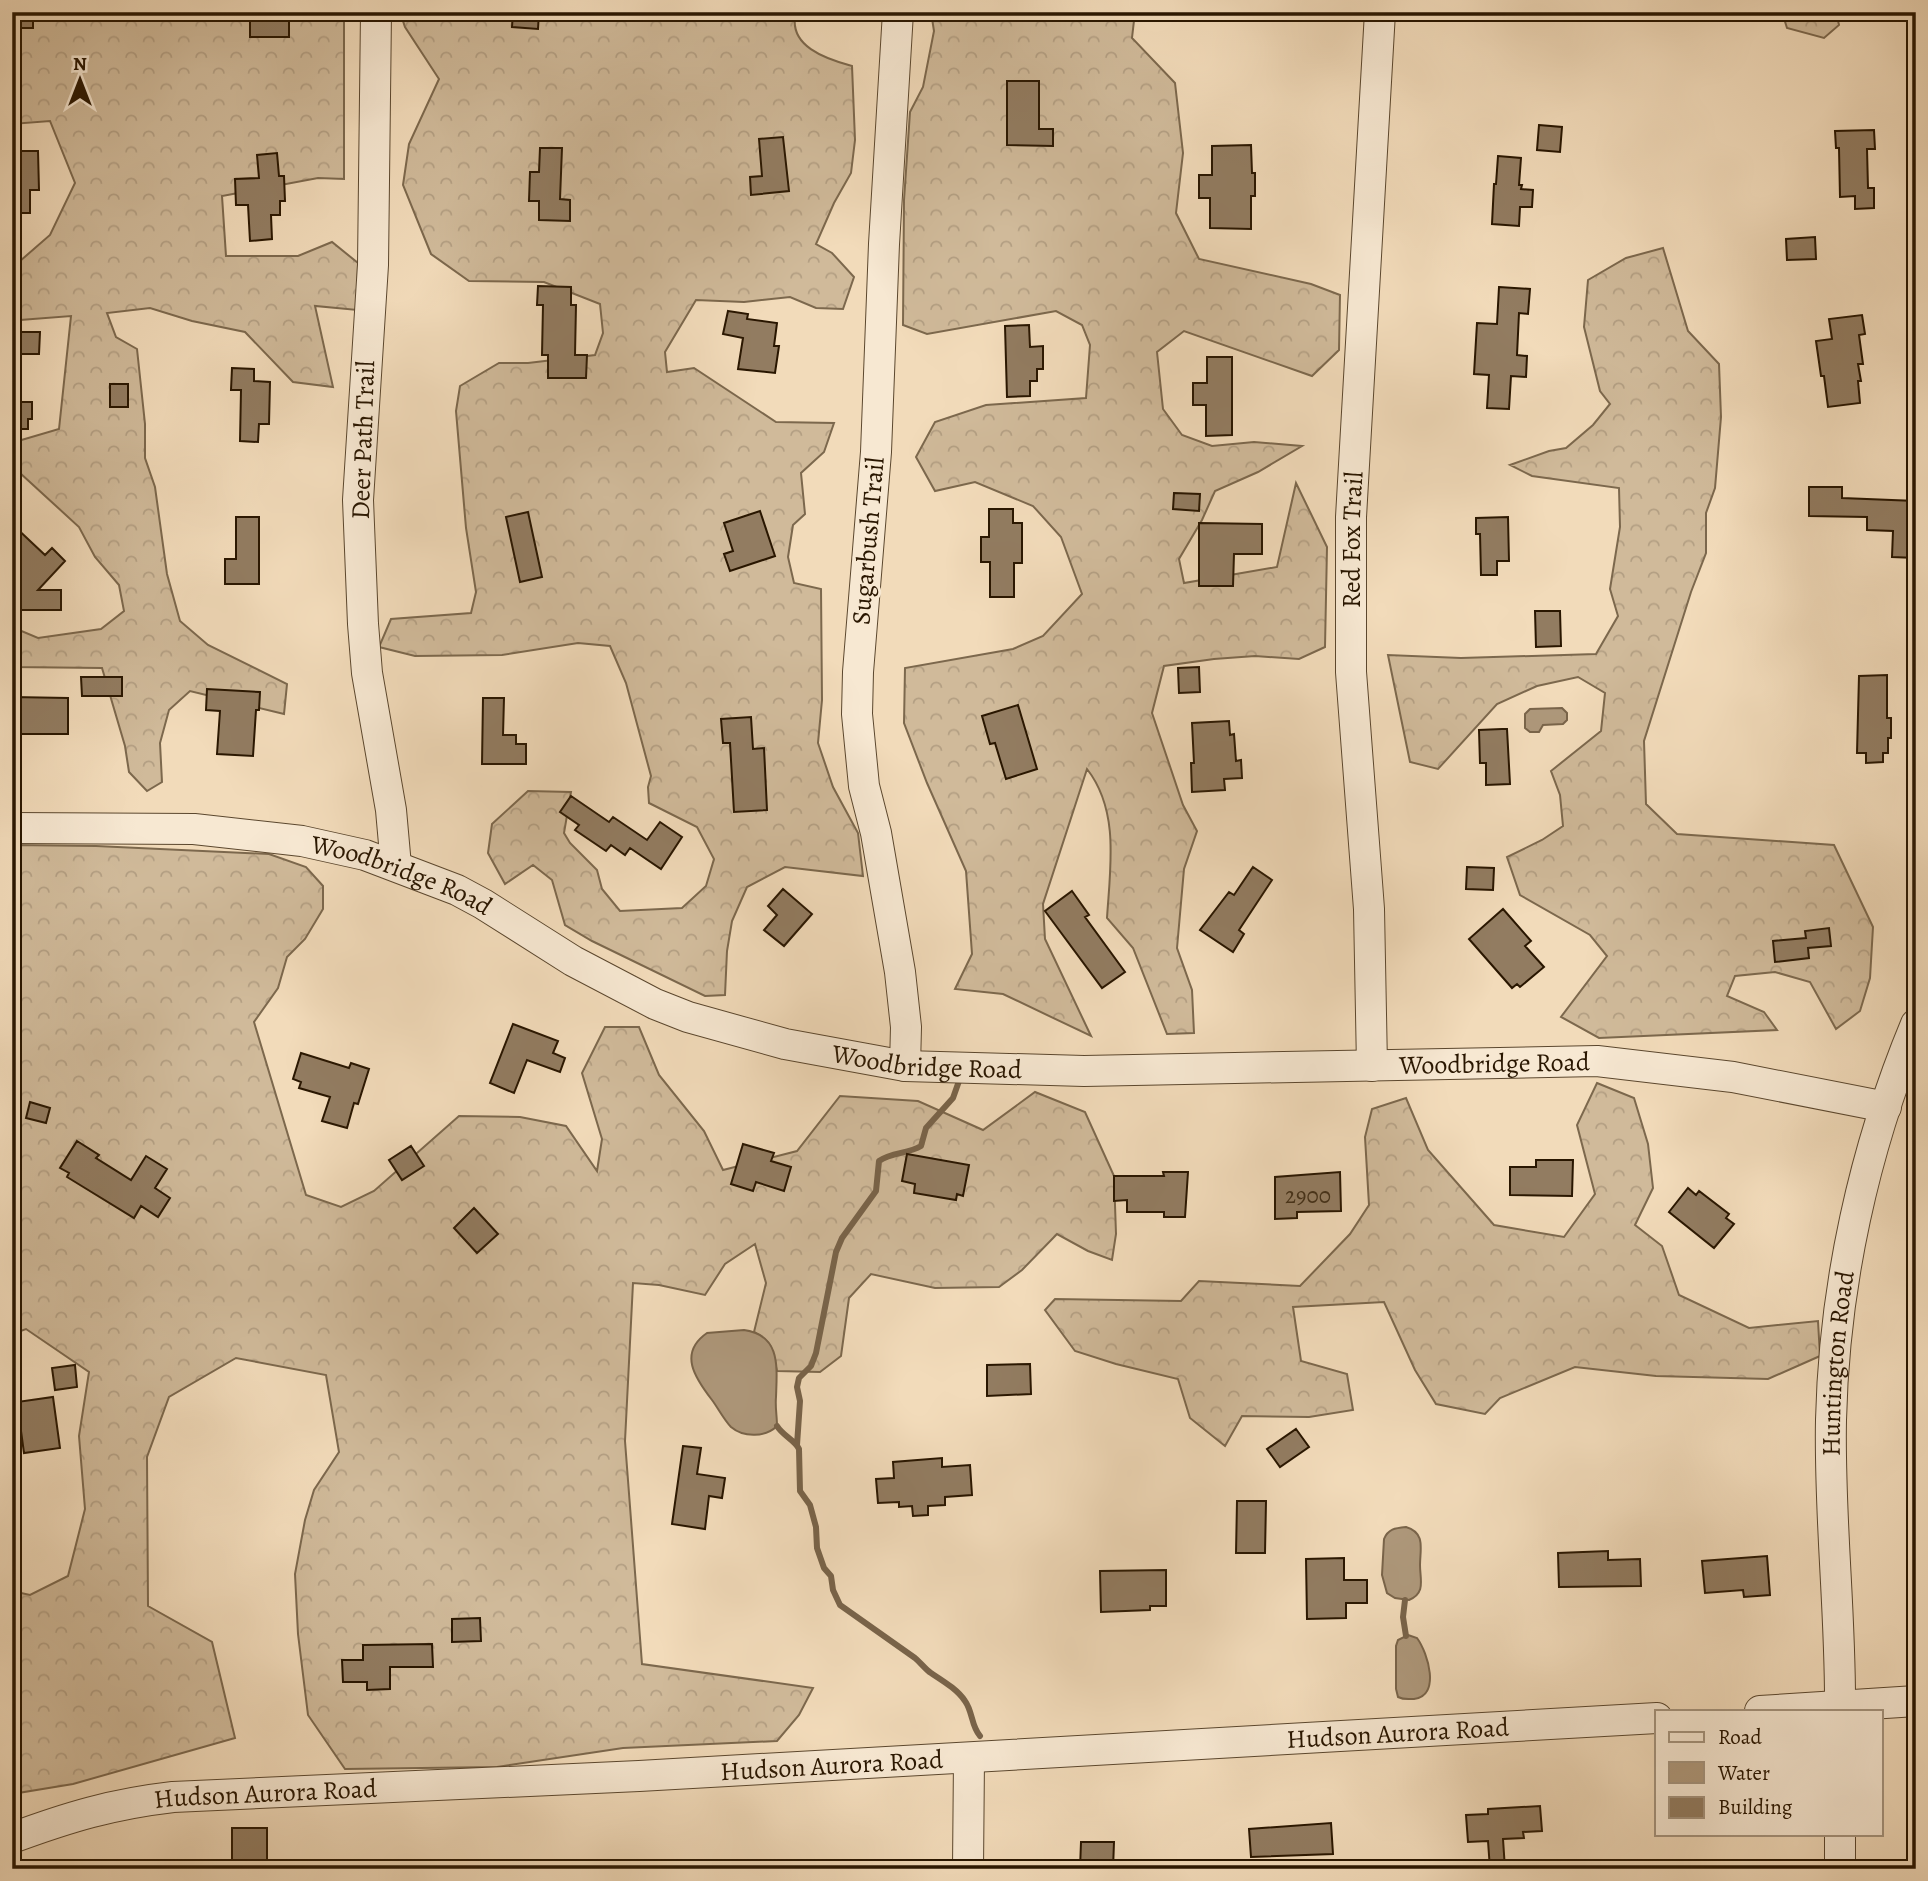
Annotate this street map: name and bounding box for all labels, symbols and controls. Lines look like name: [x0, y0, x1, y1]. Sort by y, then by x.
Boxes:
north arrow: [46, 46, 116, 116]
text: N: [73, 51, 87, 77]
street label: Deer Path Trail: [343, 360, 383, 520]
street label: Sugarbush Trail: [843, 456, 893, 626]
street label: Red Fox Trail: [1333, 470, 1371, 608]
street label: Woodbridge Road: [307, 826, 499, 923]
street label: Woodbridge Road: [828, 1035, 1022, 1087]
street label: Woodbridge Road: [1398, 1044, 1590, 1082]
house number: 2900: [1285, 1180, 1331, 1211]
street label: Huntington Road: [1813, 1268, 1862, 1456]
street label: Hudson Aurora Road: [1285, 1709, 1510, 1757]
legend: [1655, 1710, 1882, 1836]
text: Road: [1718, 1723, 1762, 1751]
street label: Hudson Aurora Road: [719, 1741, 944, 1789]
text: Water: [1717, 1759, 1770, 1787]
street label: Hudson Aurora Road: [152, 1770, 378, 1817]
text: Building: [1718, 1793, 1793, 1821]

